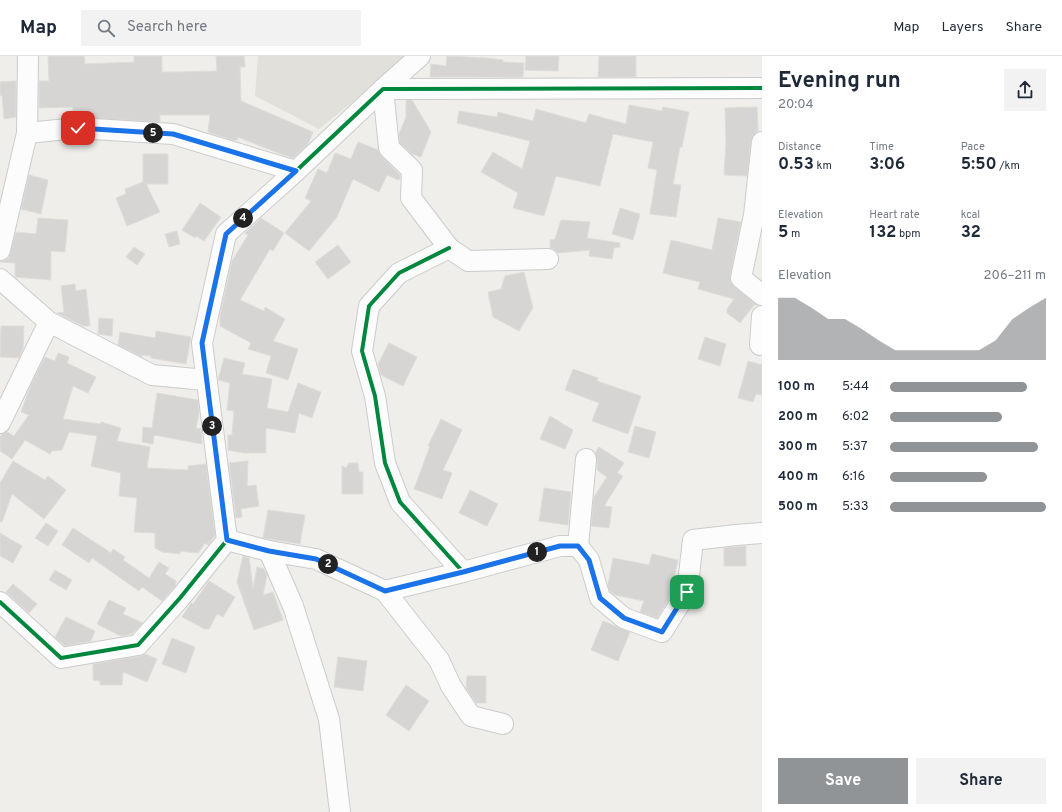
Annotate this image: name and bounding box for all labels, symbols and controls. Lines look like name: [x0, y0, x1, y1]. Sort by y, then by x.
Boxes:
search box: [81, 10, 361, 46]
text: Map: [20, 16, 57, 40]
icon: search: [95, 17, 117, 39]
text: Search here: [127, 18, 207, 37]
text: Map: [893, 19, 919, 36]
text: Layers: [941, 19, 983, 36]
text: Share: [1005, 19, 1042, 36]
text: Evening run: [778, 68, 901, 95]
button: share: [1004, 69, 1046, 111]
text: 20:04: [778, 97, 814, 113]
pin: [61, 111, 95, 145]
icon: check: [67, 117, 89, 139]
pin: 5: [143, 123, 163, 143]
text: 5: [150, 126, 156, 140]
text: Distance: [778, 140, 821, 154]
text: Time: [869, 140, 894, 154]
text: Pace: [961, 140, 985, 154]
text: 0.53: [778, 154, 814, 176]
text: 3:06: [869, 154, 905, 176]
text: 5:50: [961, 154, 997, 176]
text: km: [814, 159, 832, 173]
text: /km: [997, 159, 1020, 173]
pin: 4: [233, 208, 253, 228]
text: Elevation: [778, 208, 823, 222]
text: Heart rate: [869, 208, 920, 222]
text: kcal: [961, 208, 980, 222]
text: 4: [239, 211, 247, 225]
text: 5: [778, 222, 788, 244]
text: 132: [869, 222, 896, 244]
text: 32: [961, 222, 981, 244]
text: m: [788, 227, 800, 241]
text: bpm: [896, 227, 921, 241]
text: Elevation: [778, 268, 831, 284]
text: 206–211 m: [984, 268, 1046, 284]
text: 100 m: [778, 379, 815, 395]
text: 5:44: [842, 379, 869, 395]
text: 200 m: [778, 409, 818, 425]
text: 6:02: [842, 409, 869, 425]
pin: 3: [202, 416, 222, 436]
text: 3: [209, 419, 215, 433]
text: 300 m: [778, 439, 817, 455]
text: 5:37: [842, 439, 867, 455]
text: 400 m: [778, 469, 818, 485]
text: 6:16: [842, 469, 865, 485]
text: 500 m: [778, 499, 818, 515]
text: 5:33: [842, 499, 869, 515]
pin: 1: [527, 542, 547, 562]
text: 1: [535, 545, 539, 559]
pin: 2: [318, 554, 338, 574]
text: 2: [325, 557, 331, 571]
pin: [670, 575, 704, 609]
icon: arrive: [676, 581, 698, 603]
button: Save: [778, 758, 908, 804]
button: Share: [916, 758, 1046, 804]

